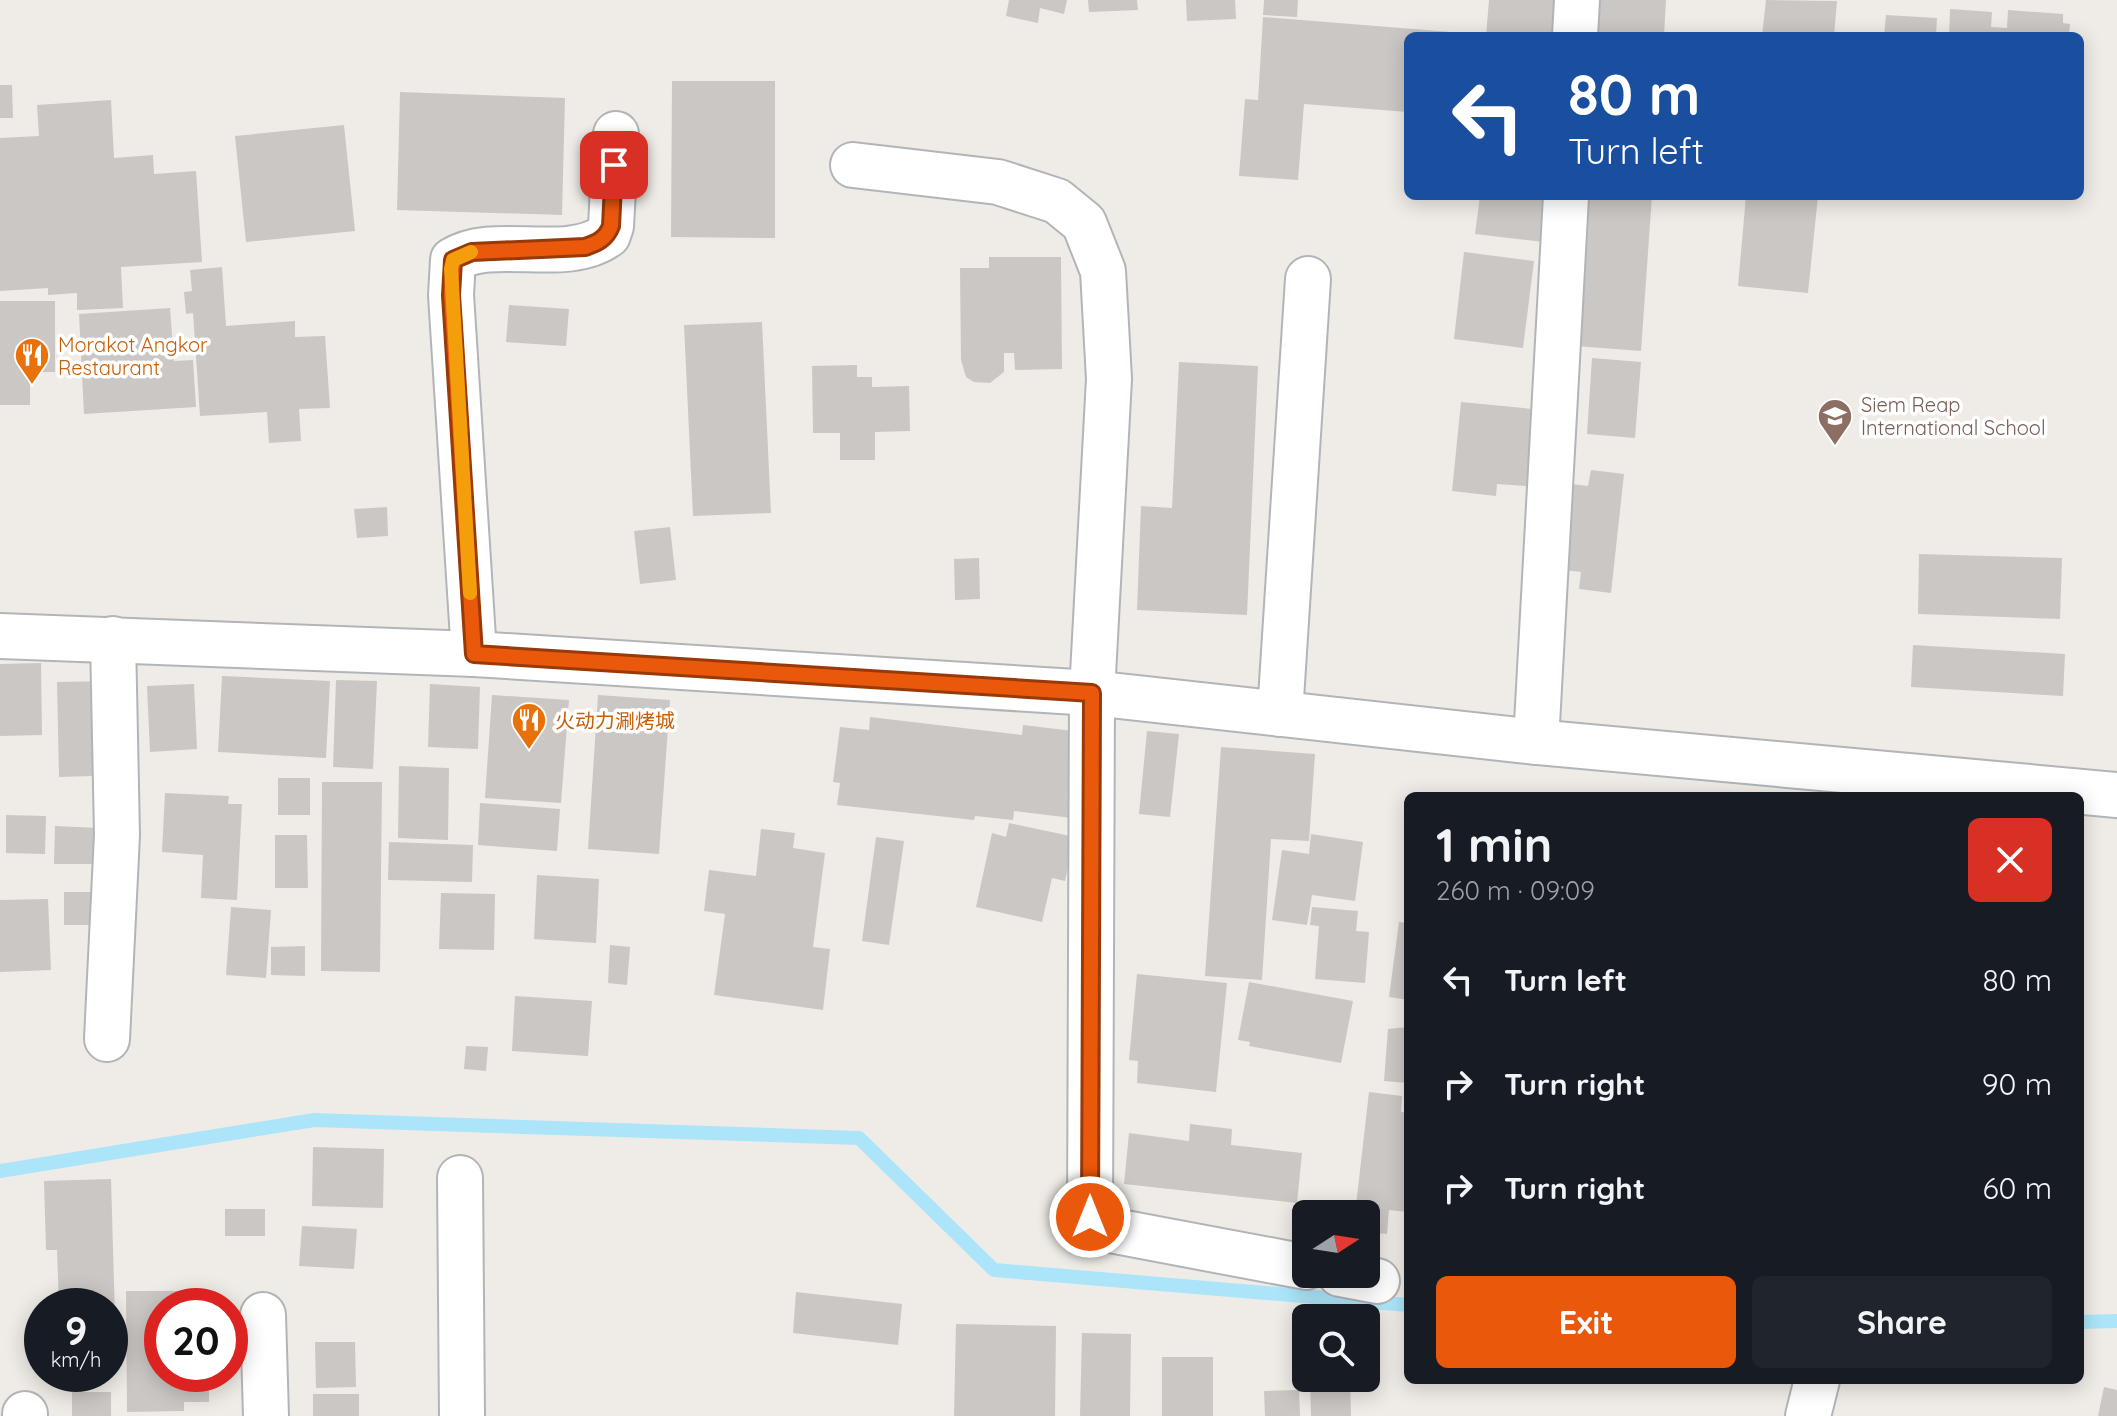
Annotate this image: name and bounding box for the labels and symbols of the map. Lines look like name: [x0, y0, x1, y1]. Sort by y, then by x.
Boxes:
pin: [580, 131, 648, 199]
place label: Morakot Angkor Restaurant: [58, 332, 208, 380]
restaurant icon: Morakot Angkor Restaurant: [13, 336, 51, 386]
place label: Siem Reap International School: [1861, 392, 2046, 440]
school or university icon: Siem Reap International School: [1816, 397, 1854, 447]
restaurant icon: 火动力涮烤城: [510, 701, 548, 751]
place label: 火动力涮烤城: [555, 708, 675, 733]
position arrow: [1048, 1175, 1132, 1259]
north arrow: [1292, 1200, 1380, 1288]
speed limit sign: 20: [144, 1288, 248, 1392]

